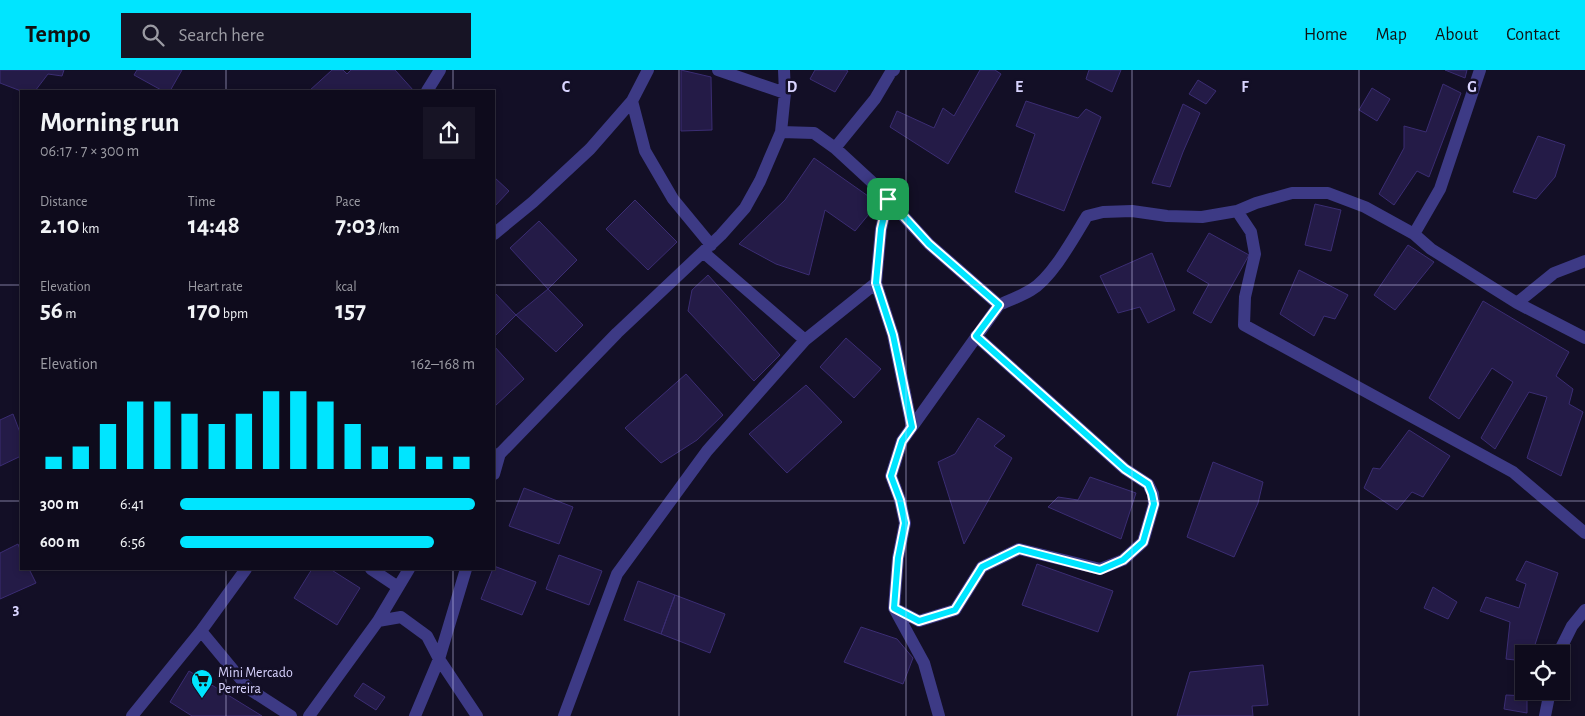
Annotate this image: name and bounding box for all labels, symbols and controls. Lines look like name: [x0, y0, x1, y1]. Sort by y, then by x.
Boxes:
search box: [121, 13, 471, 58]
icon: search: [139, 21, 167, 49]
text: Tempo: [25, 23, 91, 47]
text: Search here: [179, 26, 264, 45]
text: Home: [1304, 26, 1347, 44]
text: Map: [1375, 26, 1407, 44]
text: About: [1435, 26, 1478, 44]
text: Contact: [1506, 26, 1560, 44]
text: C: [562, 79, 571, 95]
text: D: [787, 79, 798, 95]
text: E: [1015, 79, 1023, 95]
text: F: [1241, 79, 1249, 95]
text: G: [1467, 79, 1477, 95]
button: share: [423, 107, 475, 159]
text: Morning run: [40, 109, 180, 137]
text: 06:17 · 7 × 300 m: [40, 143, 139, 159]
pin: [867, 178, 909, 220]
icon: arrive: [874, 185, 902, 213]
text: Distance: [40, 195, 87, 209]
text: Time: [188, 195, 216, 209]
text: Pace: [335, 195, 361, 209]
text: 2.10: [40, 213, 80, 238]
text: 14:48: [188, 213, 240, 238]
text: 7:03: [335, 213, 376, 238]
text: km: [80, 222, 99, 236]
text: /km: [376, 222, 400, 236]
text: Elevation: [40, 280, 91, 294]
text: Heart rate: [188, 280, 243, 294]
text: kcal: [335, 280, 357, 294]
text: 56: [40, 298, 63, 323]
text: 170: [188, 298, 220, 323]
text: 157: [335, 298, 366, 323]
text: m: [63, 307, 76, 321]
text: bpm: [220, 307, 248, 321]
text: Elevation: [40, 356, 98, 372]
text: 162–168 m: [411, 356, 475, 372]
text: 300 m: [40, 496, 79, 512]
text: 6:41: [120, 496, 144, 512]
text: 600 m: [40, 534, 80, 550]
text: 6:56: [120, 534, 145, 550]
text: 3: [13, 601, 20, 617]
map controls: [1515, 645, 1570, 700]
button: locate: [1515, 645, 1570, 700]
place label: Mini Mercado Perreira: [218, 666, 293, 696]
supermarket icon: Mini Mercado Perreira: [190, 668, 214, 699]

